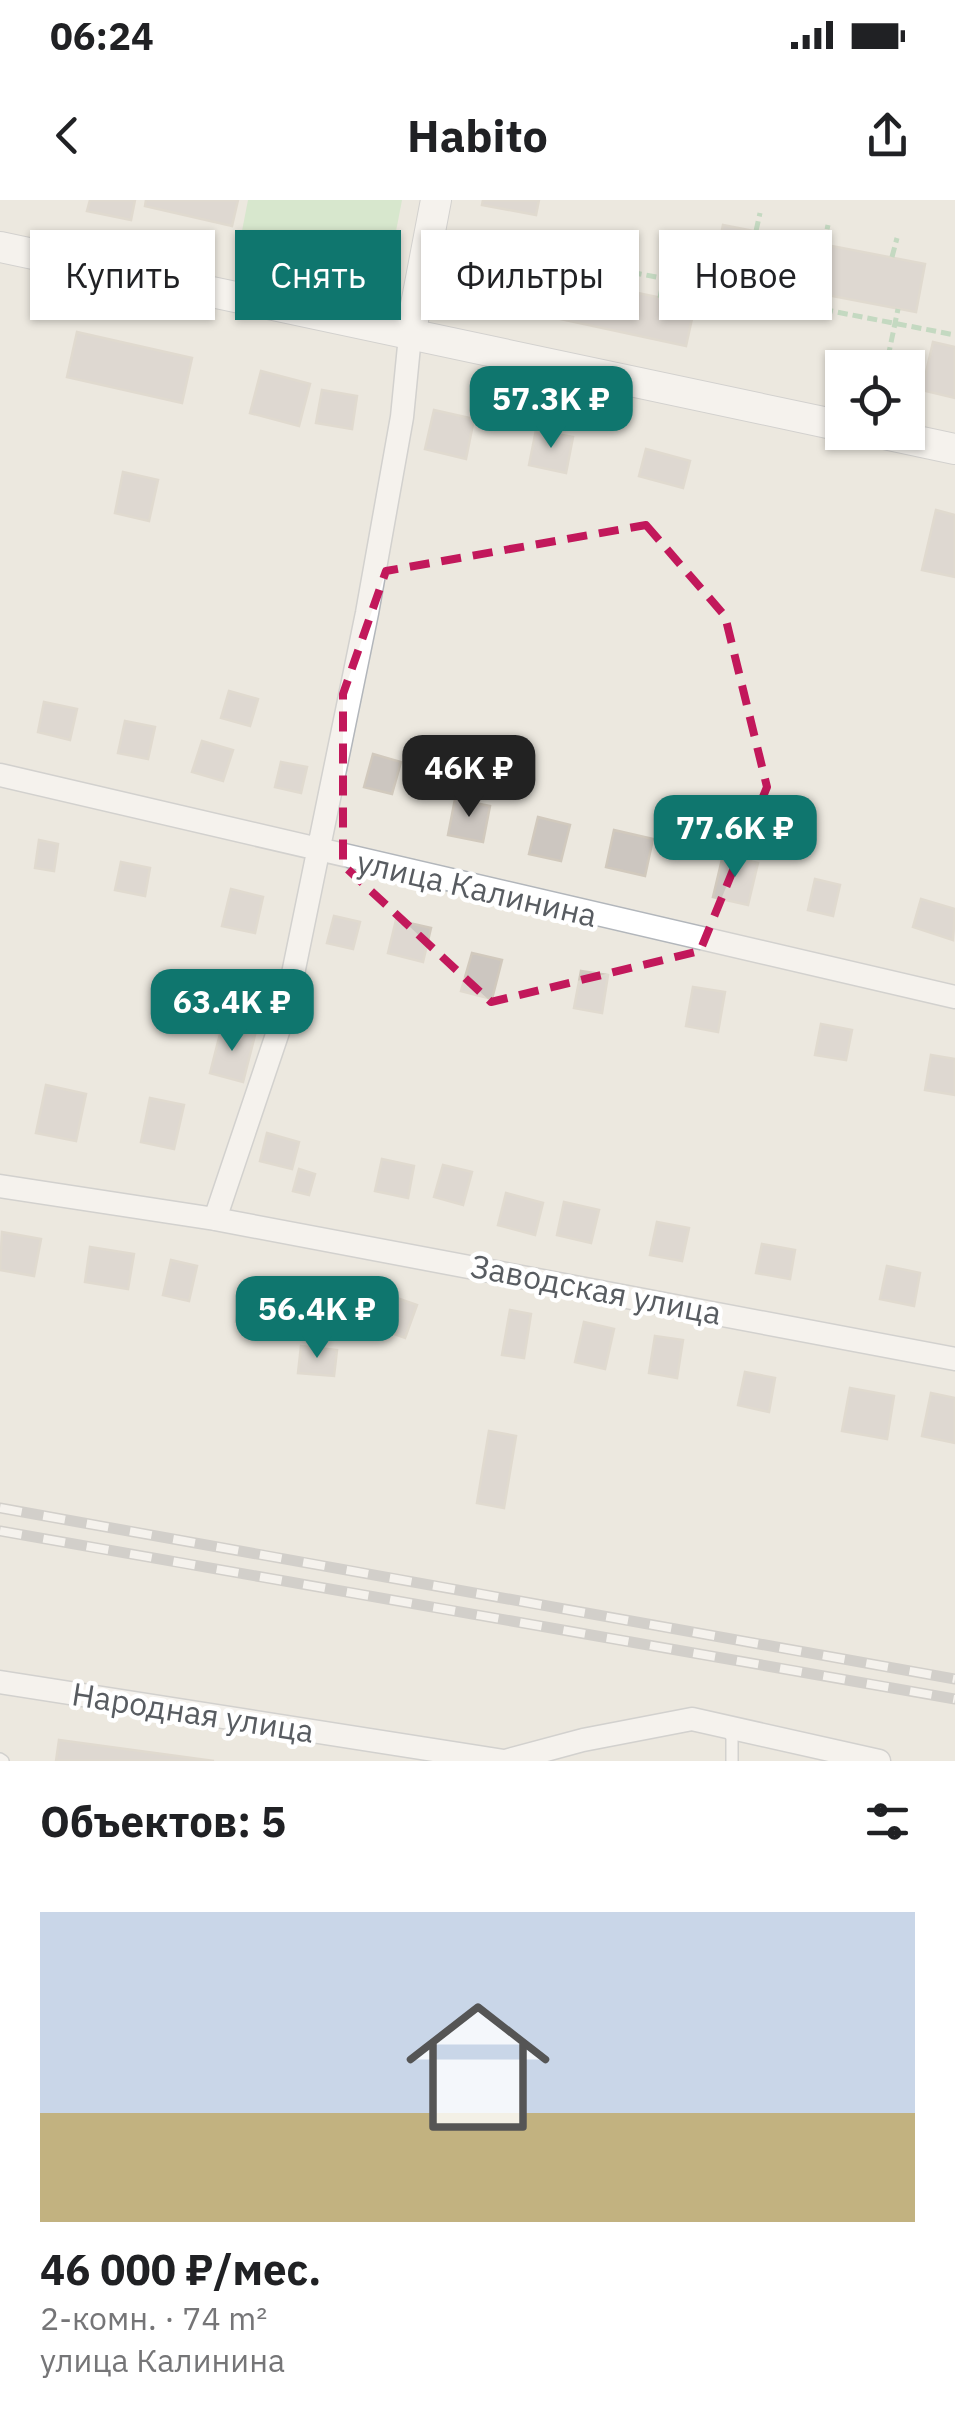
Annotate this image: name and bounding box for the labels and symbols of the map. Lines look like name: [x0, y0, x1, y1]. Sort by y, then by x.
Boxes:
pin: 57.3K ₽: [459, 366, 643, 451]
pin: 46K ₽: [399, 735, 539, 820]
pin: 77.6K ₽: [643, 795, 827, 880]
street label: улица Калинина: [353, 840, 601, 936]
pin: 63.4K ₽: [140, 969, 324, 1054]
street label: Заводская улица: [467, 1244, 725, 1334]
pin: 56.4K ₽: [225, 1276, 409, 1361]
street label: Народная улица: [69, 1672, 317, 1752]

